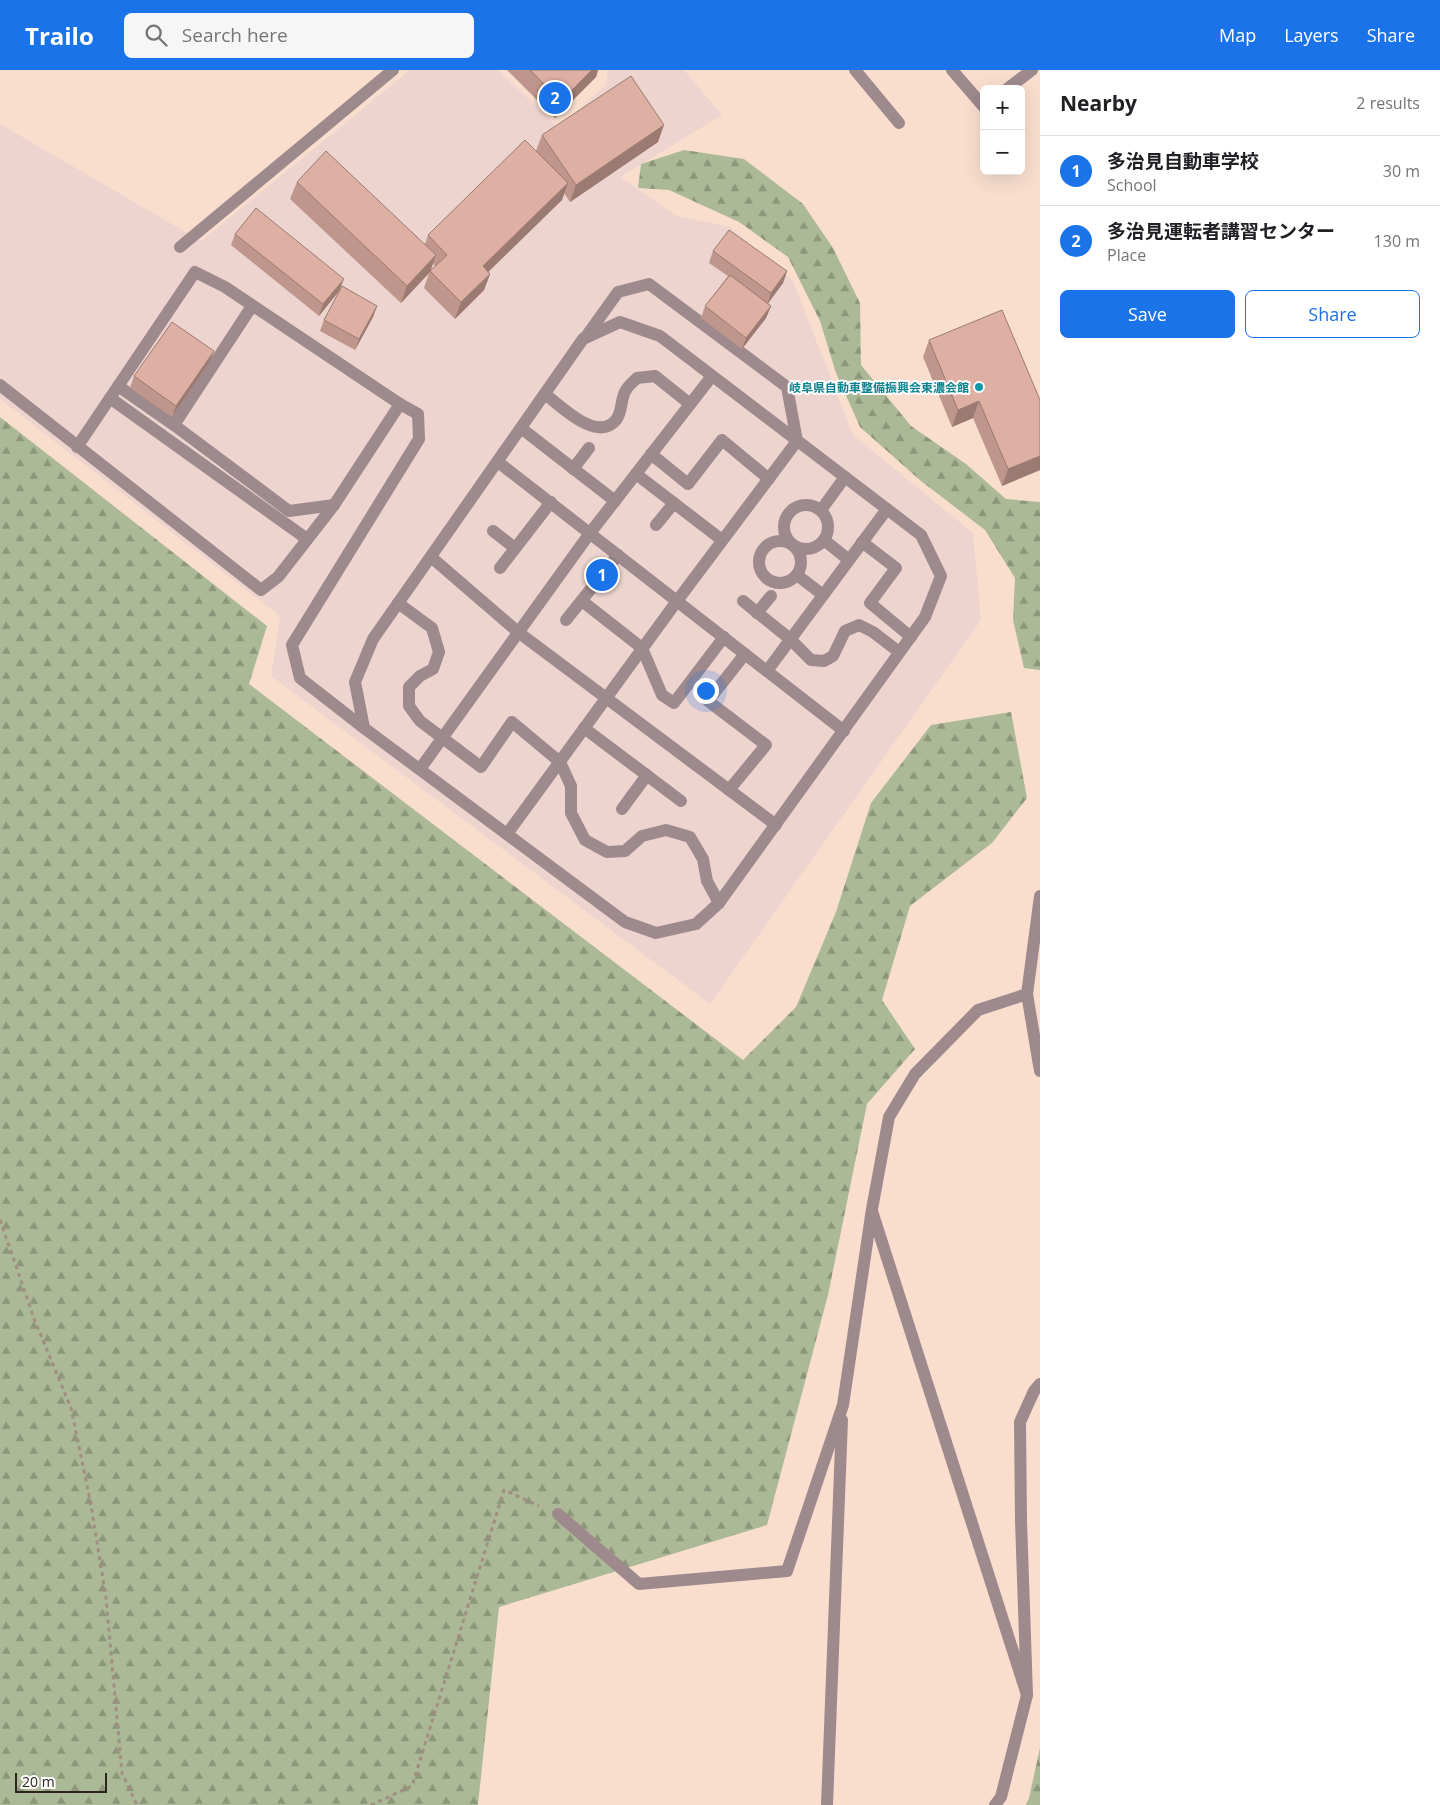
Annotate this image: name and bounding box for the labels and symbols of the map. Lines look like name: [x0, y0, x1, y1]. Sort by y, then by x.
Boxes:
pin: 2: [539, 79, 571, 117]
place label: 岐阜県自動車整備振興会東濃会館: [789, 379, 969, 396]
marker: 岐阜県自動車整備振興会東濃会館: [973, 381, 985, 393]
pin: 1: [586, 556, 618, 594]
your location: [693, 678, 719, 704]
scale bar: [15, 1770, 108, 1793]

